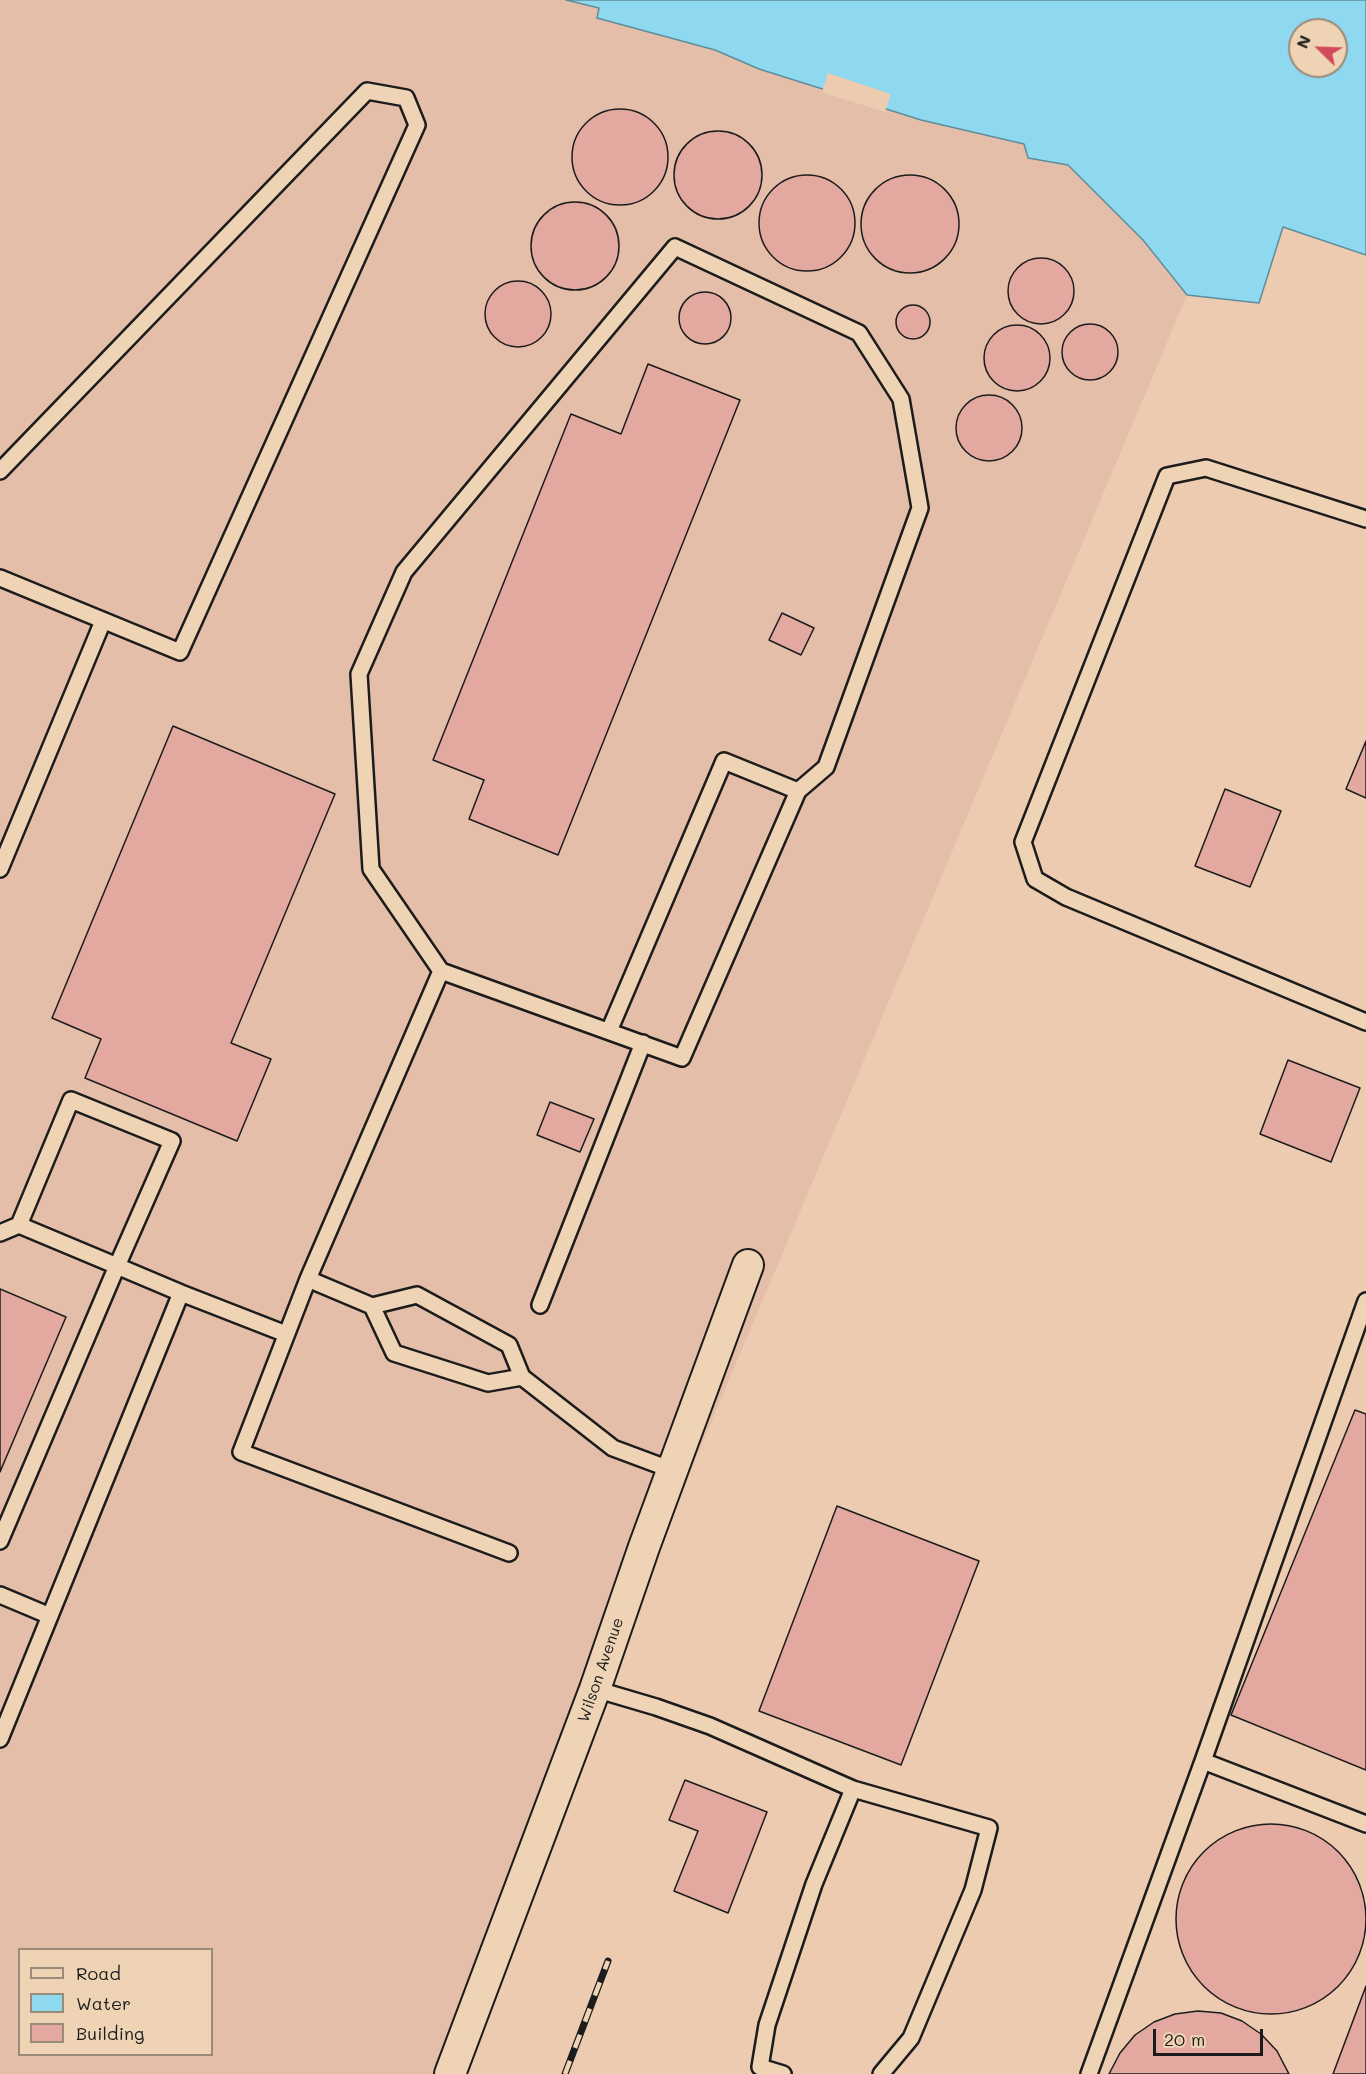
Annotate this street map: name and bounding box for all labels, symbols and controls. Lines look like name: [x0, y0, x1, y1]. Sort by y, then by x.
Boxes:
north arrow: [1288, 18, 1348, 78]
text: N: [1291, 32, 1315, 51]
street label: Wilson Avenue: [574, 1615, 628, 1725]
legend: [18, 1948, 213, 2056]
text: Road: [76, 1961, 121, 1985]
text: Water: [76, 1991, 131, 2015]
scale bar: [1156, 2017, 1266, 2055]
text: Building: [76, 2021, 144, 2045]
text: 20 m: [1164, 2027, 1205, 2051]

